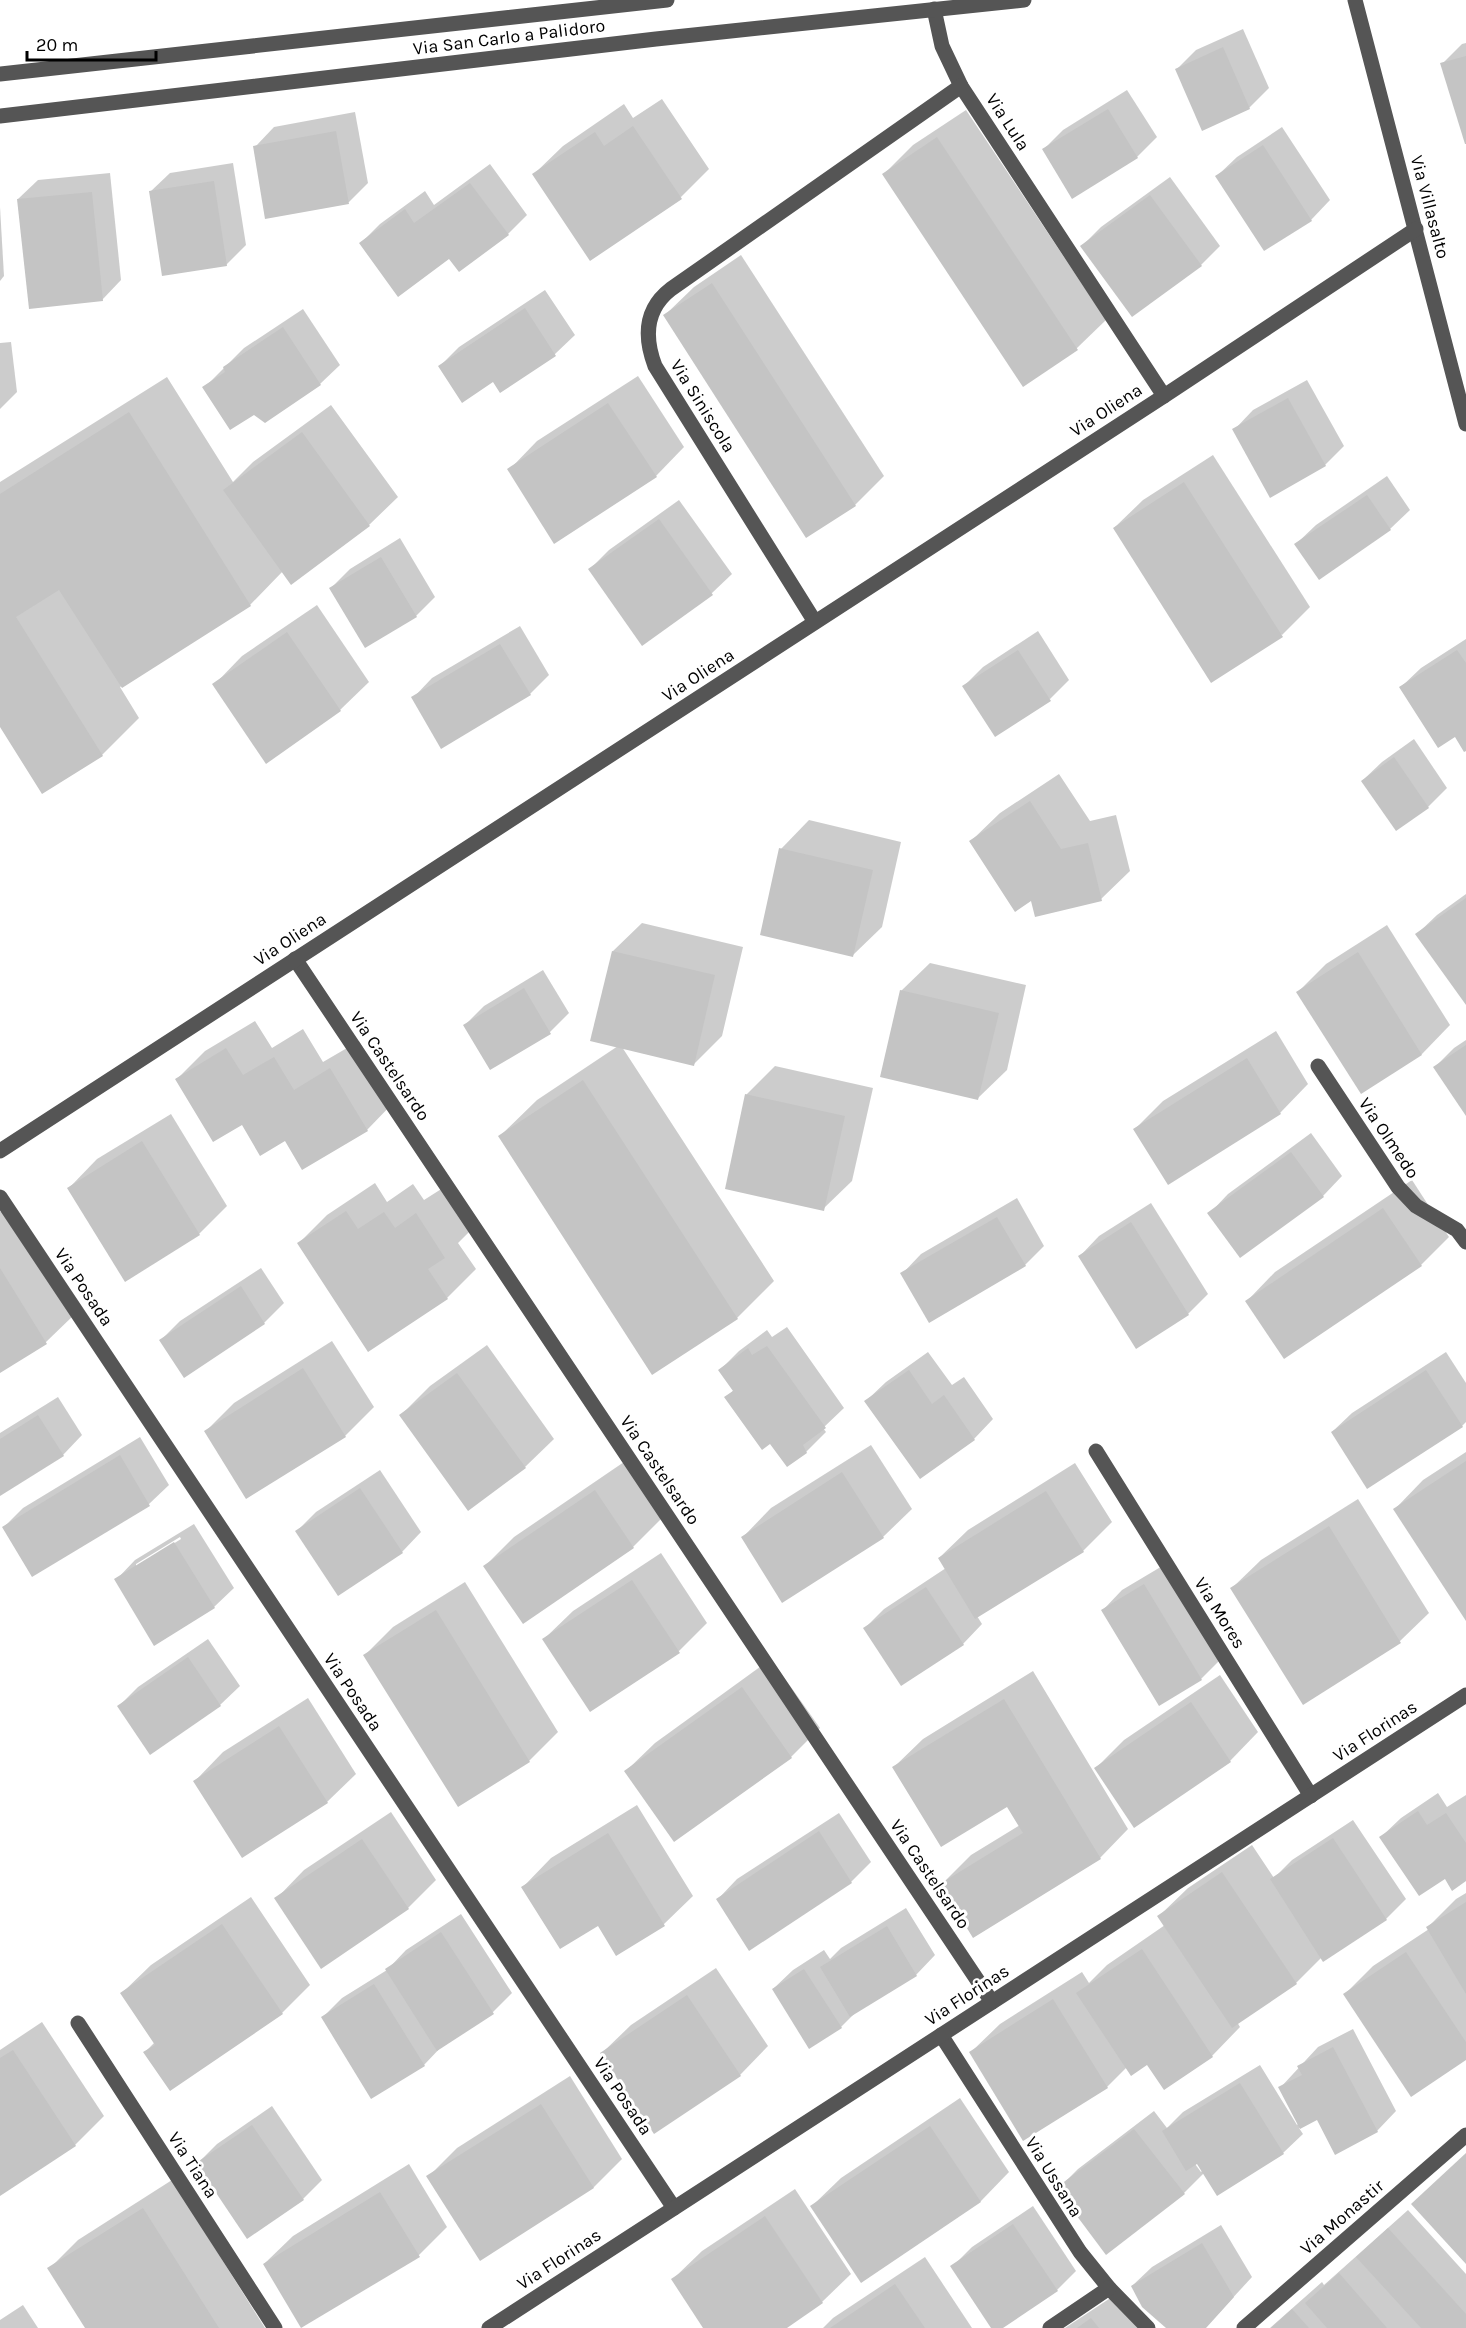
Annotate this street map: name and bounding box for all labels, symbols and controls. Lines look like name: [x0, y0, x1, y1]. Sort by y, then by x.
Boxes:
street label: Via San Carlo a Palidoro: [412, 14, 606, 60]
scale bar: [27, 24, 156, 62]
text: 20 m: [36, 34, 78, 56]
street label: Via Lula: [981, 89, 1035, 155]
street label: Via Villasalto: [1406, 153, 1454, 261]
street label: Via Siniscola: [666, 355, 740, 457]
street label: Via Oliena: [1066, 379, 1146, 441]
street label: Via Oliena: [658, 644, 738, 706]
street label: Via Oliena: [250, 908, 330, 970]
street label: Via Castelsardo: [345, 1007, 435, 1125]
street label: Via Olmedo: [1354, 1093, 1424, 1183]
street label: Via Posada: [50, 1244, 118, 1330]
street label: Via Castelsardo: [615, 1411, 705, 1529]
street label: Via Mores: [1189, 1573, 1251, 1653]
street label: Via Posada: [319, 1649, 387, 1735]
street label: Via Florinas: [1329, 1696, 1421, 1766]
street label: Via Castelsardo: [885, 1815, 975, 1933]
street label: Via Florinas: [921, 1960, 1013, 2030]
street label: Via Posada: [589, 2053, 657, 2139]
street label: Via Tiana: [163, 2128, 223, 2202]
street label: Via Ussana: [1021, 2133, 1087, 2221]
street label: Via Monastir: [1296, 2174, 1389, 2259]
street label: Via Florinas: [513, 2224, 605, 2294]

